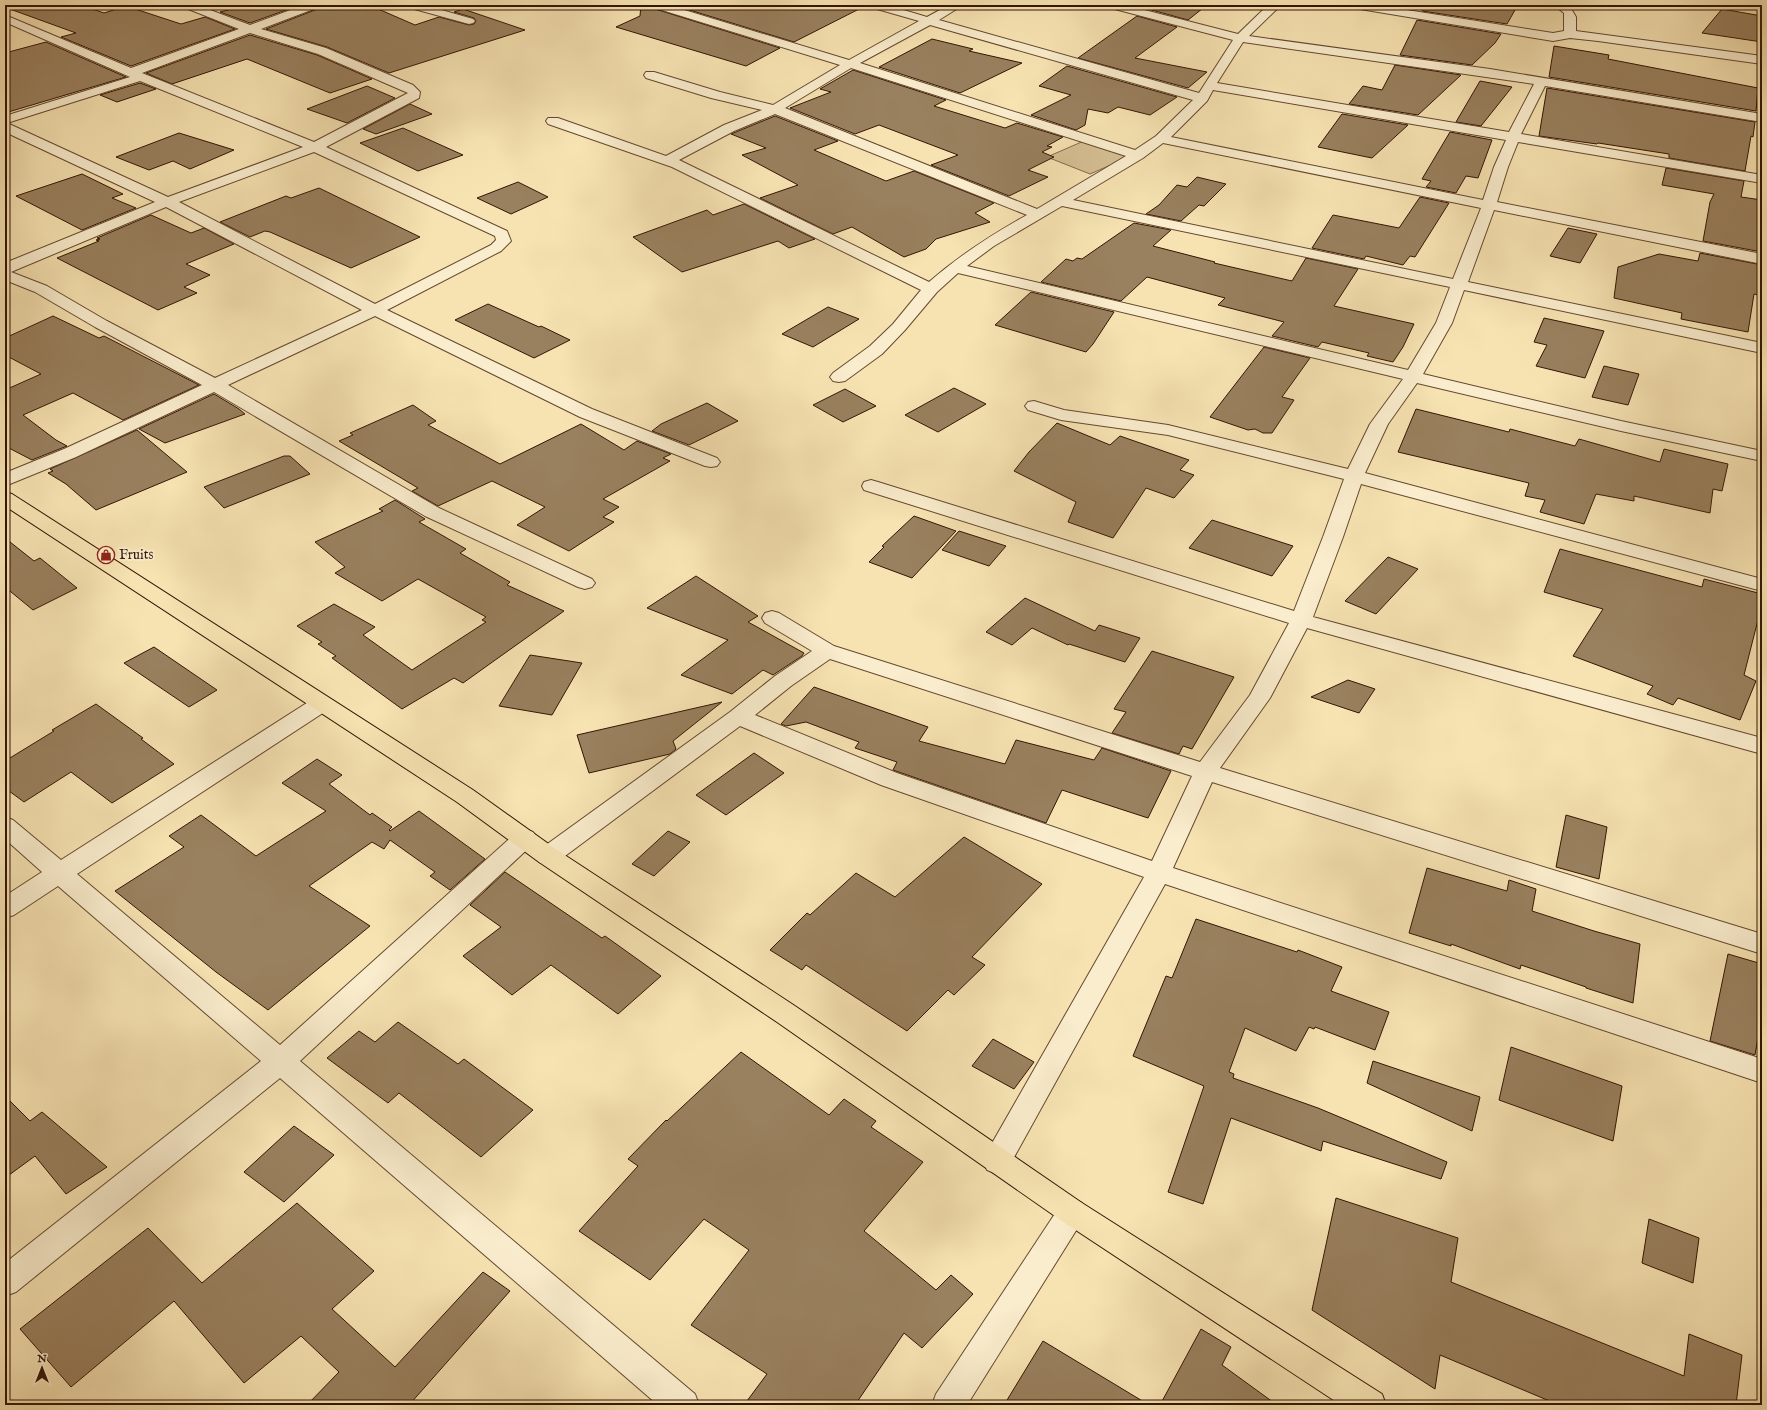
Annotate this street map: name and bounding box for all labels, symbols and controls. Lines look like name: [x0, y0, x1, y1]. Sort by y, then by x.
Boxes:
shop icon: Fruits: [96, 545, 116, 565]
place label: Fruits: [119, 546, 154, 564]
north arrow: [22, 1348, 62, 1388]
text: N: [36, 1352, 47, 1366]

